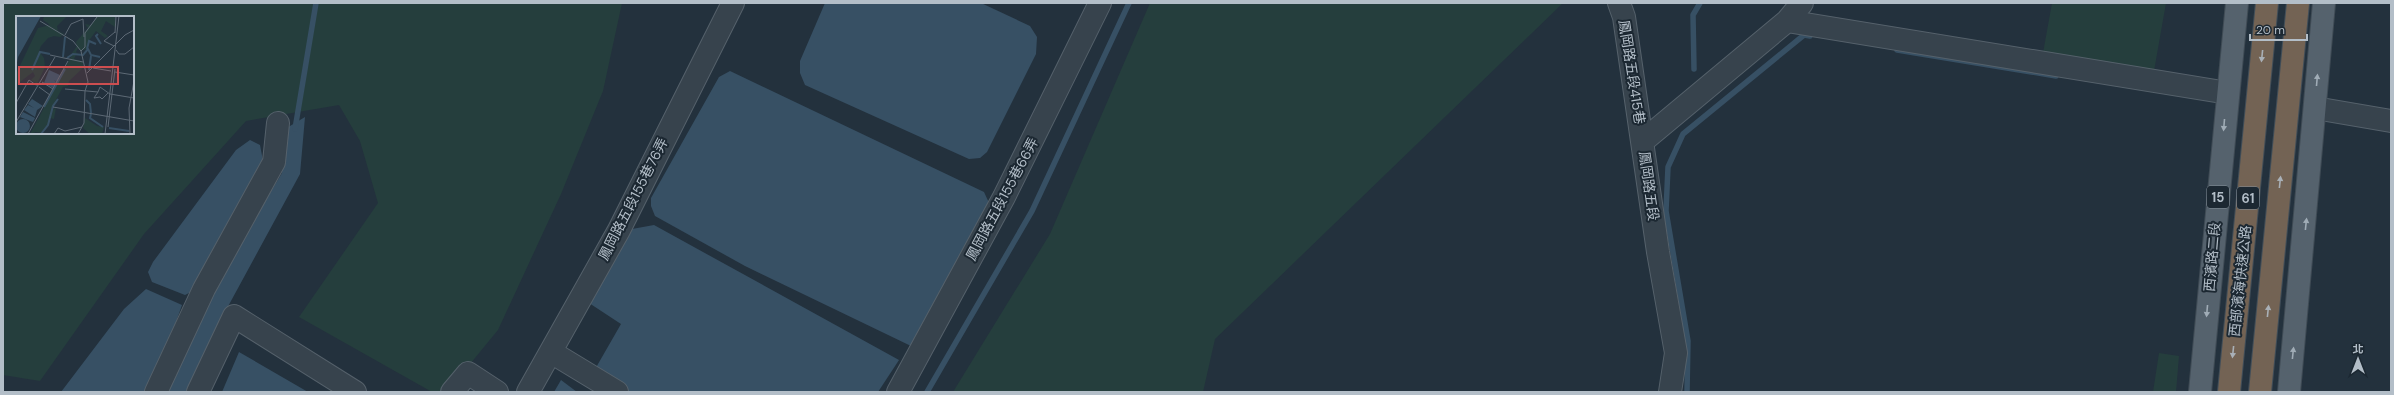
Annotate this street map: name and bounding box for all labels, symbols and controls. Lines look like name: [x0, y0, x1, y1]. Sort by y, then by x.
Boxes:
inset map: [16, 16, 134, 134]
scale bar: [2250, 16, 2307, 42]
street label: 鳳岡路五段415巷: [1615, 19, 1649, 125]
text: 20 m: [2256, 22, 2285, 38]
one-way arrow: [2259, 50, 2265, 62]
one-way arrow: [2314, 74, 2321, 86]
one-way arrow: [2221, 119, 2228, 131]
street label: 鳳岡路五段155巷66弄: [962, 134, 1042, 264]
street label: 鳳岡路五段155巷76弄: [594, 135, 672, 263]
street label: 鳳岡路五段: [1635, 150, 1663, 222]
one-way arrow: [2277, 176, 2284, 188]
road number: 15: [2207, 186, 2229, 208]
road number: 61: [2237, 187, 2259, 209]
one-way arrow: [2302, 218, 2309, 230]
street label: 西濱路二段: [2200, 221, 2224, 293]
street label: 西部濱海快速公路: [2225, 224, 2255, 338]
one-way arrow: [2204, 305, 2210, 317]
one-way arrow: [2264, 305, 2271, 317]
north arrow: [2338, 339, 2378, 379]
text: 北: [2353, 342, 2364, 356]
one-way arrow: [2229, 346, 2236, 358]
one-way arrow: [2290, 347, 2296, 359]

